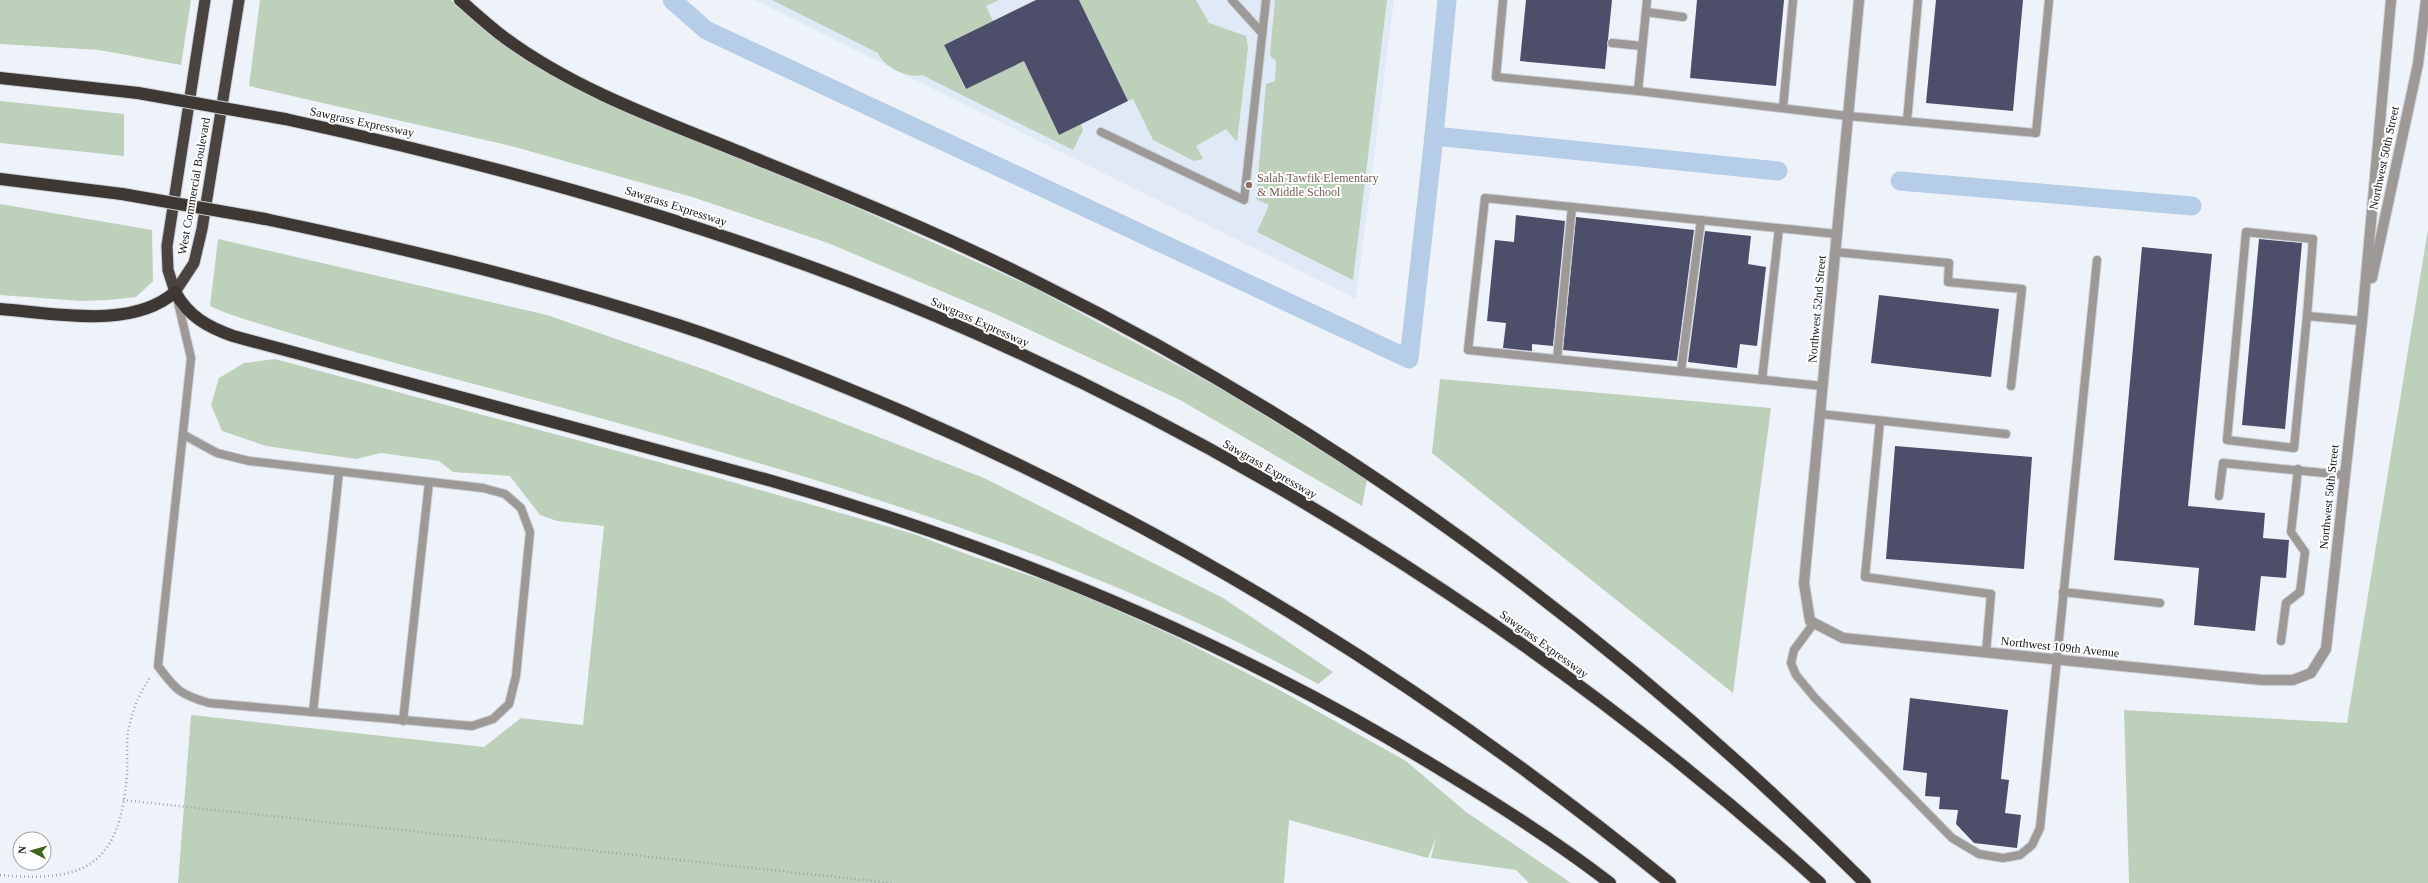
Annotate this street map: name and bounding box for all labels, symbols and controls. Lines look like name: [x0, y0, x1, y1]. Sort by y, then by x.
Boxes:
street label: Sawgrass Expressway: [309, 104, 415, 140]
street label: Northwest 50th Street: [2366, 104, 2402, 211]
street label: West Commercial Boulevard: [175, 116, 213, 256]
place label: Salah Tawfik Elementary & Middle School: [1257, 171, 1379, 199]
marker: Salah Tawfik Elementary & Middle School: [1244, 180, 1254, 190]
street label: Sawgrass Expressway: [623, 183, 729, 229]
street label: Northwest 52nd Street: [1805, 254, 1829, 363]
street label: Sawgrass Expressway: [929, 294, 1031, 350]
street label: Sawgrass Expressway: [1220, 436, 1320, 502]
street label: Northwest 50th Street: [2317, 443, 2342, 550]
street label: Sawgrass Expressway: [1497, 607, 1591, 681]
street label: Northwest 109th Avenue: [2000, 634, 2120, 660]
north arrow: [12, 831, 52, 871]
text: N: [16, 845, 28, 855]

